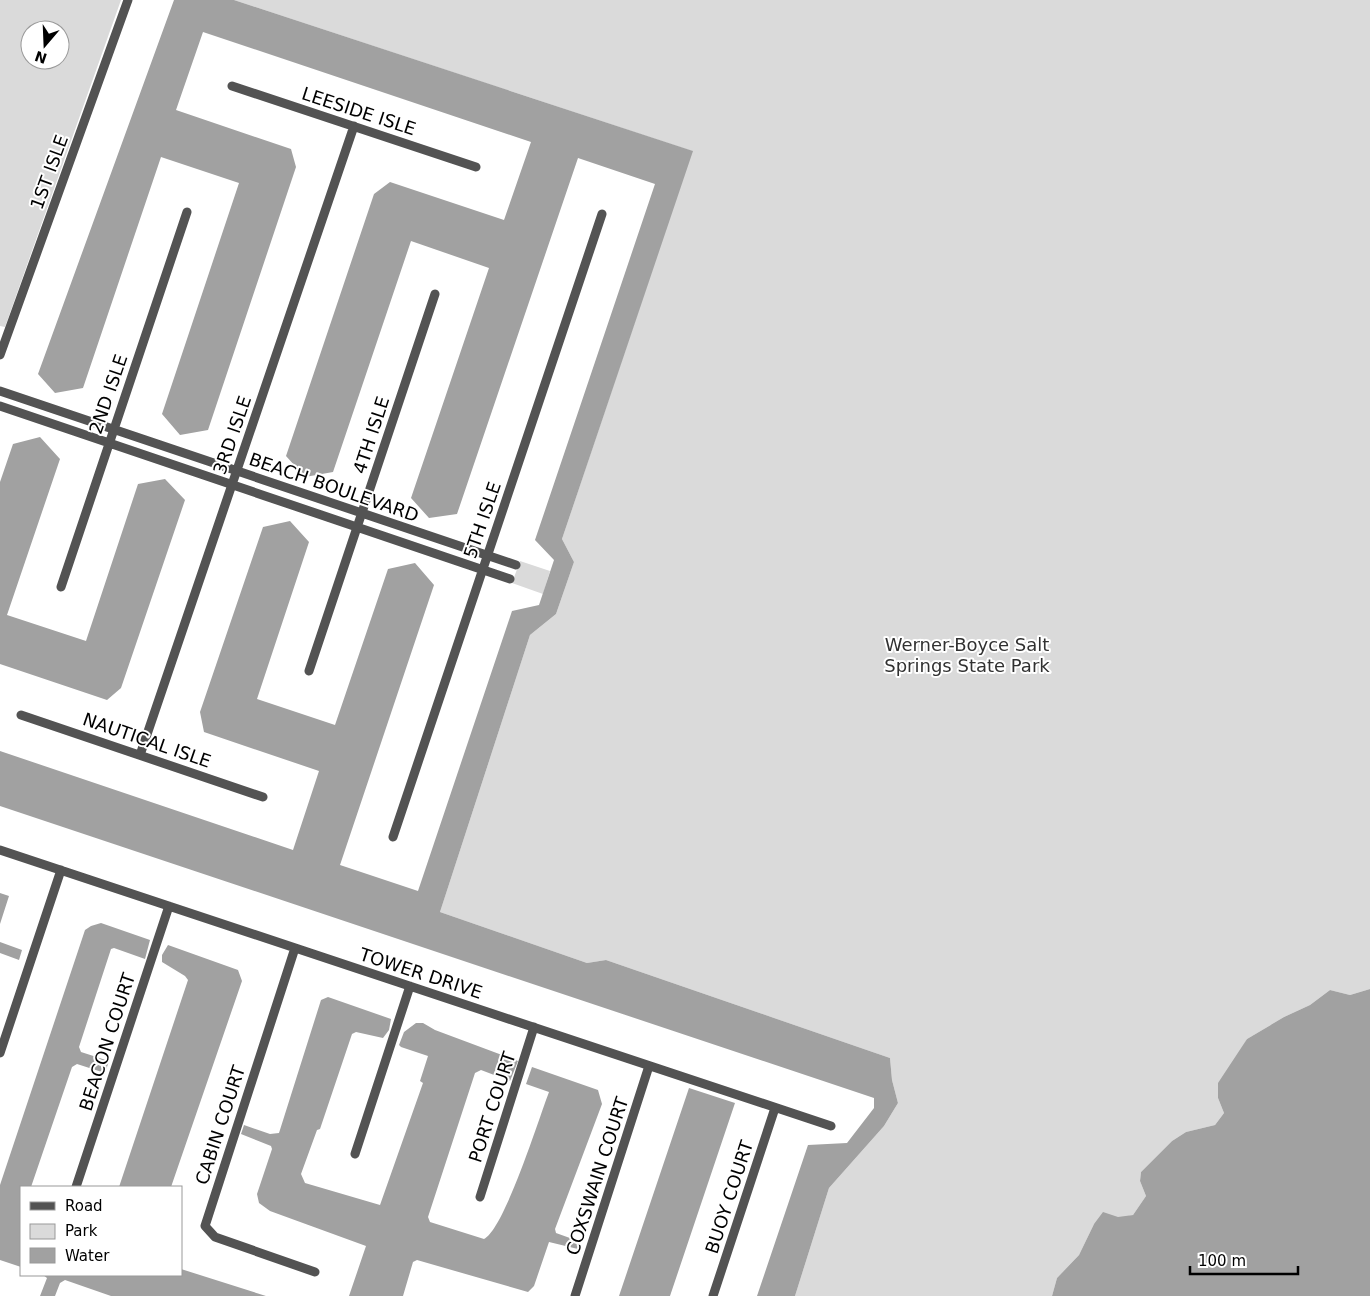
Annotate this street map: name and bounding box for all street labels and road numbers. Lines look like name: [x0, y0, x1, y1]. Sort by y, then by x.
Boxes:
street label: LEESIDE ISLE: [299, 83, 419, 139]
street label: 1ST ISLE: [26, 132, 72, 212]
street label: 2ND ISLE: [85, 352, 131, 436]
street label: 3RD ISLE: [209, 393, 255, 477]
street label: 4TH ISLE: [349, 394, 393, 476]
street label: BEACH BOULEVARD: [246, 448, 422, 526]
street label: 5TH ISLE: [459, 479, 505, 561]
street label: NAUTICAL ISLE: [80, 708, 214, 772]
street label: TOWER DRIVE: [356, 943, 485, 1003]
street label: BEACON COURT: [75, 969, 140, 1114]
street label: PORT COURT: [464, 1048, 520, 1165]
street label: CABIN COURT: [191, 1062, 249, 1187]
street label: COXSWAIN COURT: [562, 1093, 633, 1258]
street label: BUOY COURT: [701, 1137, 757, 1256]

